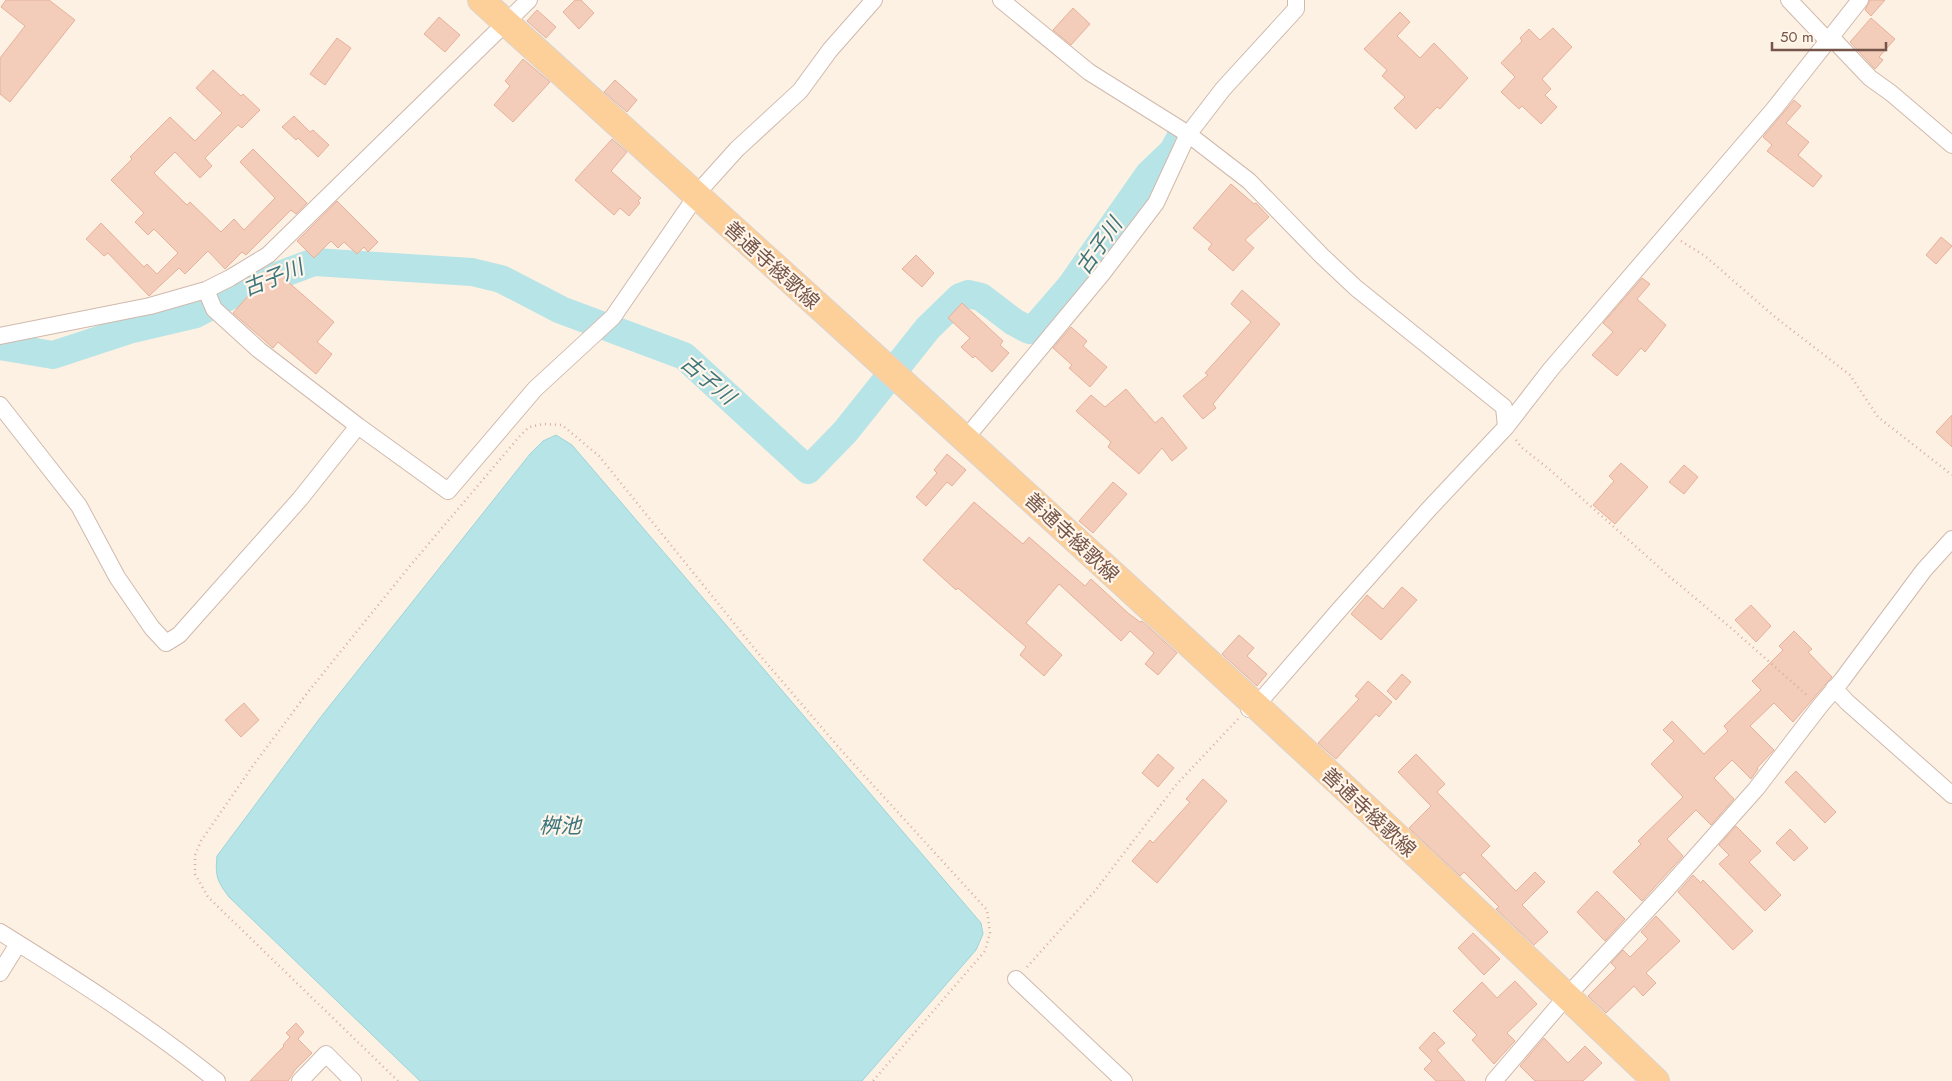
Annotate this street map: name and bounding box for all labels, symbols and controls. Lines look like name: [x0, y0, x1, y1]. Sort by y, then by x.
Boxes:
scale bar: [1772, 20, 1886, 52]
text: 50 m: [1780, 26, 1814, 48]
water label: 古子川: [1069, 210, 1131, 280]
street label: 善通寺綾歌線: [717, 214, 826, 316]
water label: 古子川: [238, 252, 310, 304]
water label: 古子川: [674, 348, 743, 413]
street label: 善通寺綾歌線: [1018, 486, 1125, 589]
street label: 善通寺綾歌線: [1315, 761, 1422, 864]
water label: 桝池: [539, 811, 583, 841]

